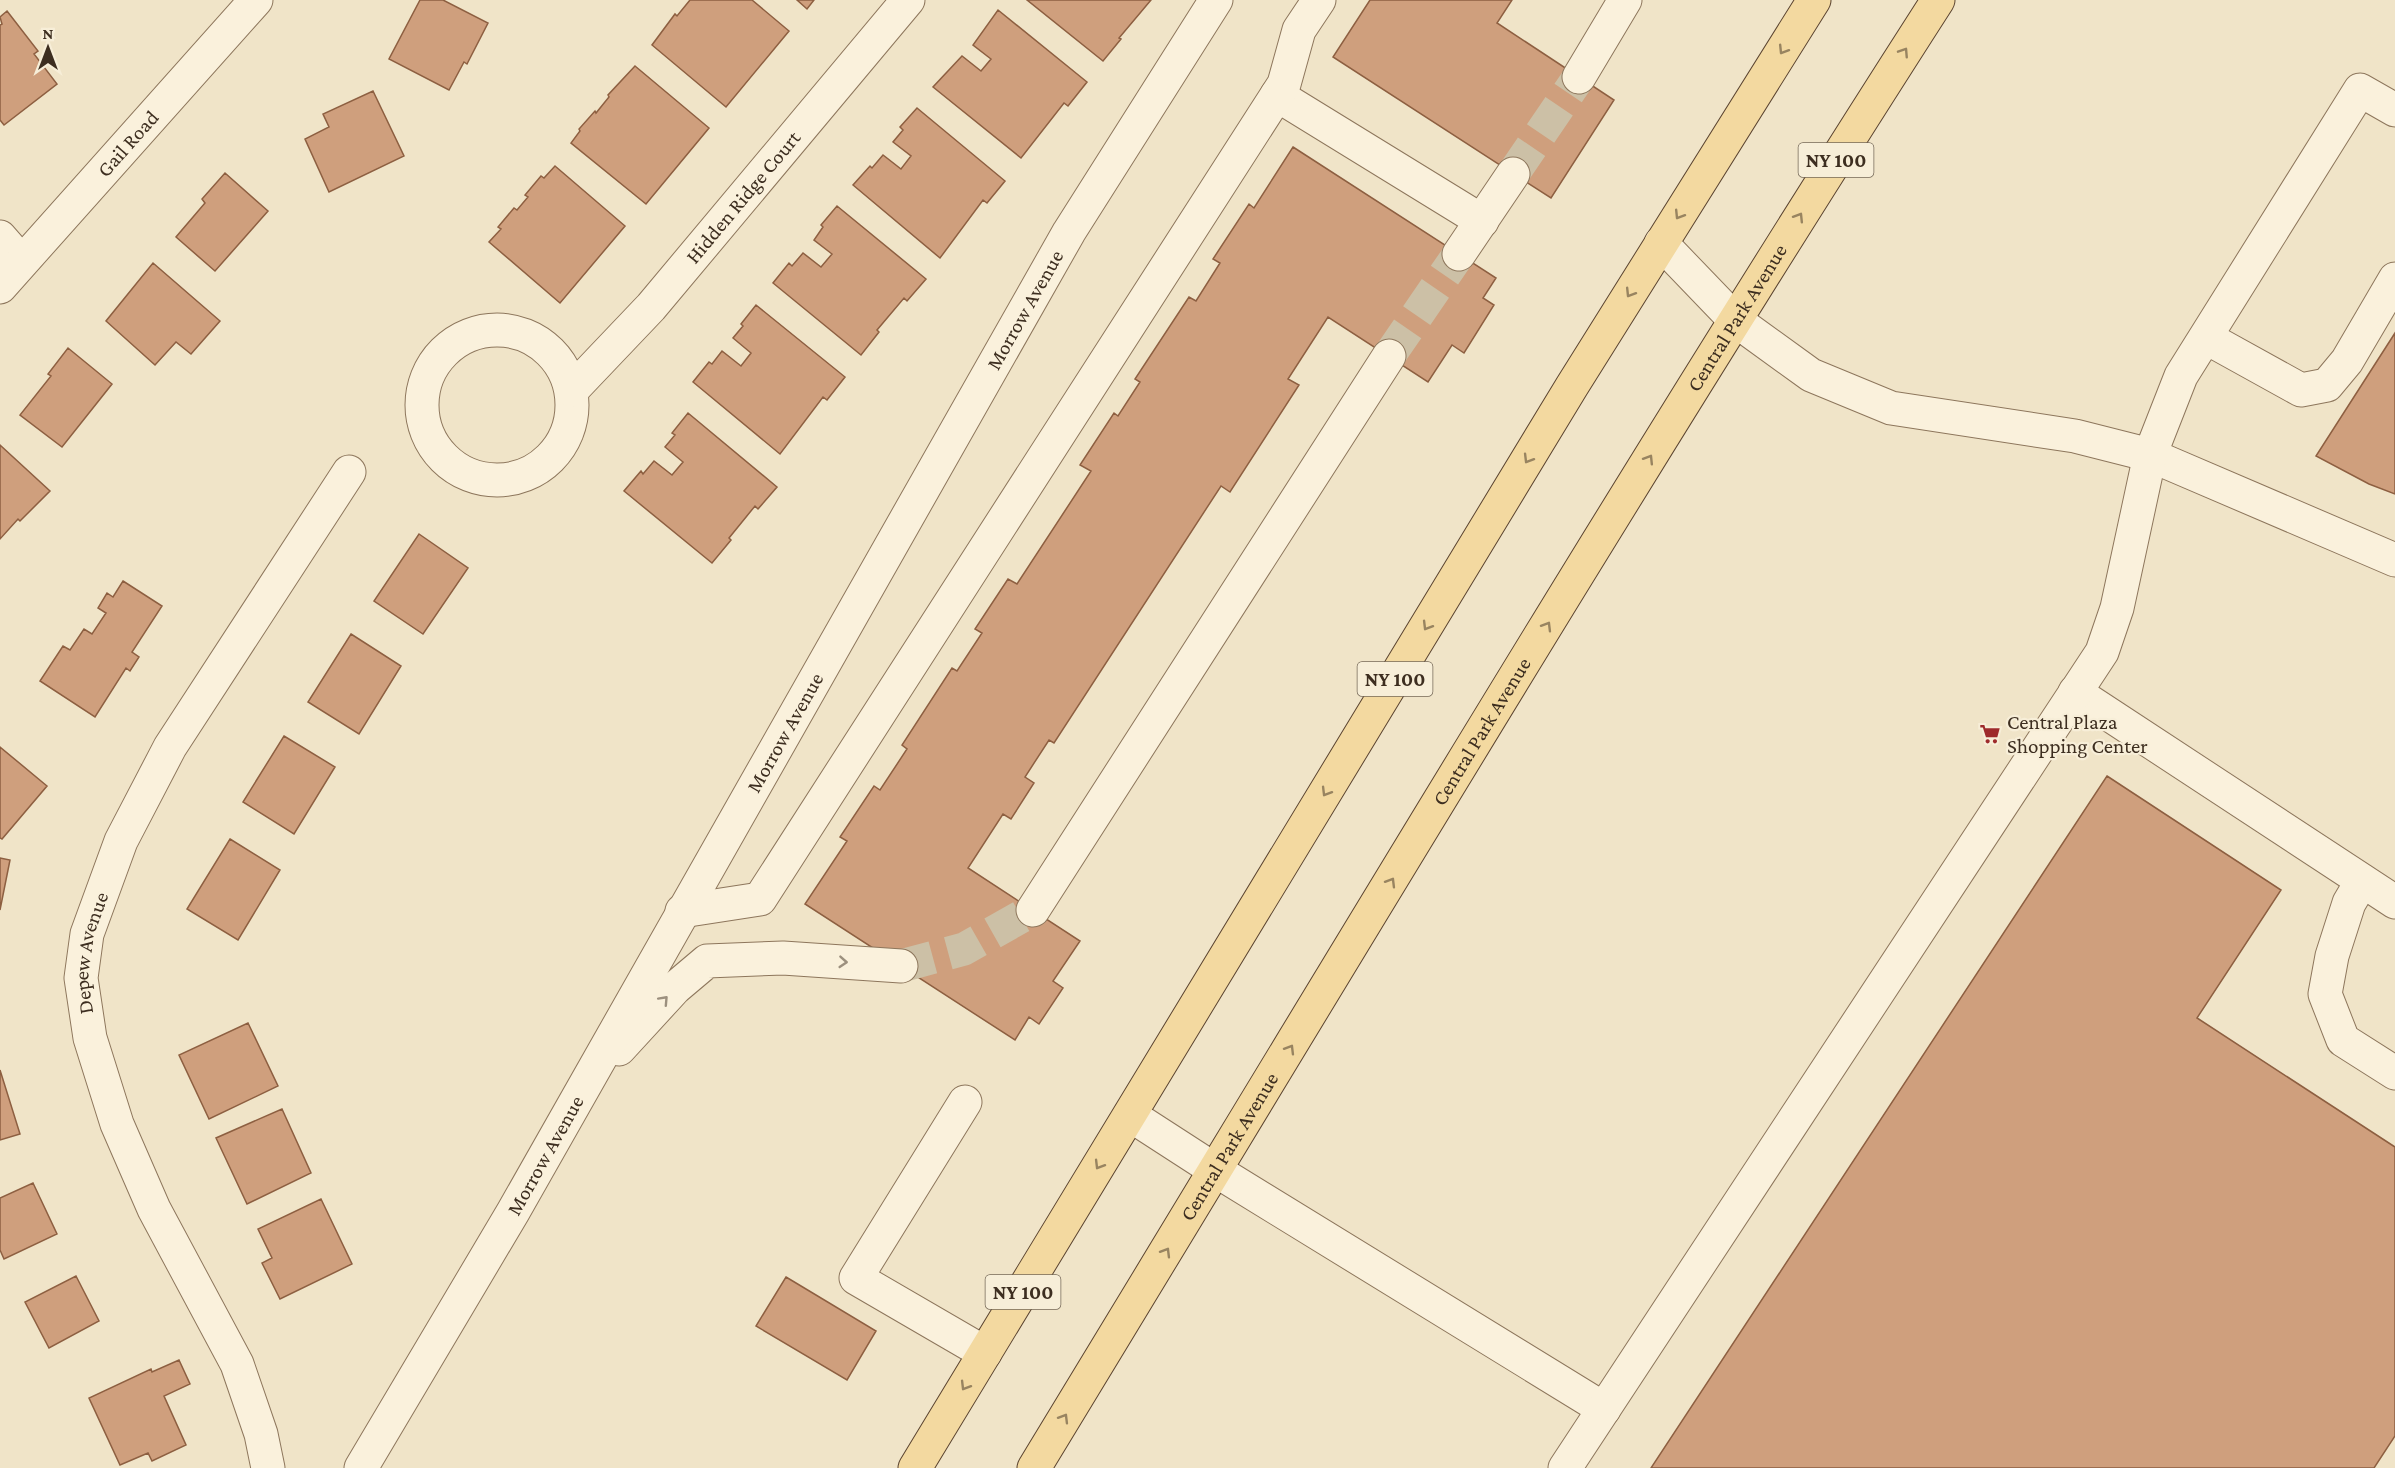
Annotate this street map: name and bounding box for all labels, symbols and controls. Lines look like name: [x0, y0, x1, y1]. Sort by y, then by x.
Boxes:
north arrow: [18, 18, 78, 78]
text: N: [43, 25, 54, 42]
one-way arrow: [1779, 43, 1790, 54]
one-way arrow: [1897, 48, 1908, 59]
street label: Gail Road: [92, 106, 164, 182]
street label: Hidden Ridge Court: [681, 125, 806, 268]
road number: NY 100: [1798, 143, 1874, 177]
one-way arrow: [1675, 208, 1686, 219]
one-way arrow: [1792, 213, 1804, 223]
street label: Central Park Avenue: [1682, 240, 1792, 396]
street label: Morrow Avenue: [981, 246, 1068, 374]
one-way arrow: [1626, 287, 1638, 297]
one-way arrow: [1523, 453, 1535, 463]
one-way arrow: [1641, 455, 1652, 466]
one-way arrow: [1422, 620, 1434, 630]
one-way arrow: [1540, 622, 1552, 632]
street label: Central Park Avenue: [1427, 653, 1536, 810]
road number: NY 100: [1358, 662, 1432, 696]
street label: Morrow Avenue: [742, 668, 829, 797]
place label: Central Plaza Shopping Center: [2007, 710, 2148, 758]
supermarket icon: Central Plaza Shopping Center: [1978, 722, 2002, 746]
one-way arrow: [1321, 786, 1333, 796]
one-way arrow: [1384, 878, 1395, 888]
street label: Depew Avenue: [69, 889, 113, 1016]
one-way arrow: [839, 955, 848, 968]
one-way arrow: [657, 997, 668, 1007]
one-way arrow: [1282, 1045, 1294, 1055]
street label: Central Park Avenue: [1175, 1068, 1283, 1225]
street label: Morrow Avenue: [502, 1091, 589, 1219]
one-way arrow: [1095, 1159, 1107, 1169]
one-way arrow: [1158, 1248, 1170, 1258]
road number: NY 100: [986, 1275, 1060, 1309]
one-way arrow: [961, 1380, 973, 1390]
one-way arrow: [1057, 1414, 1069, 1424]

